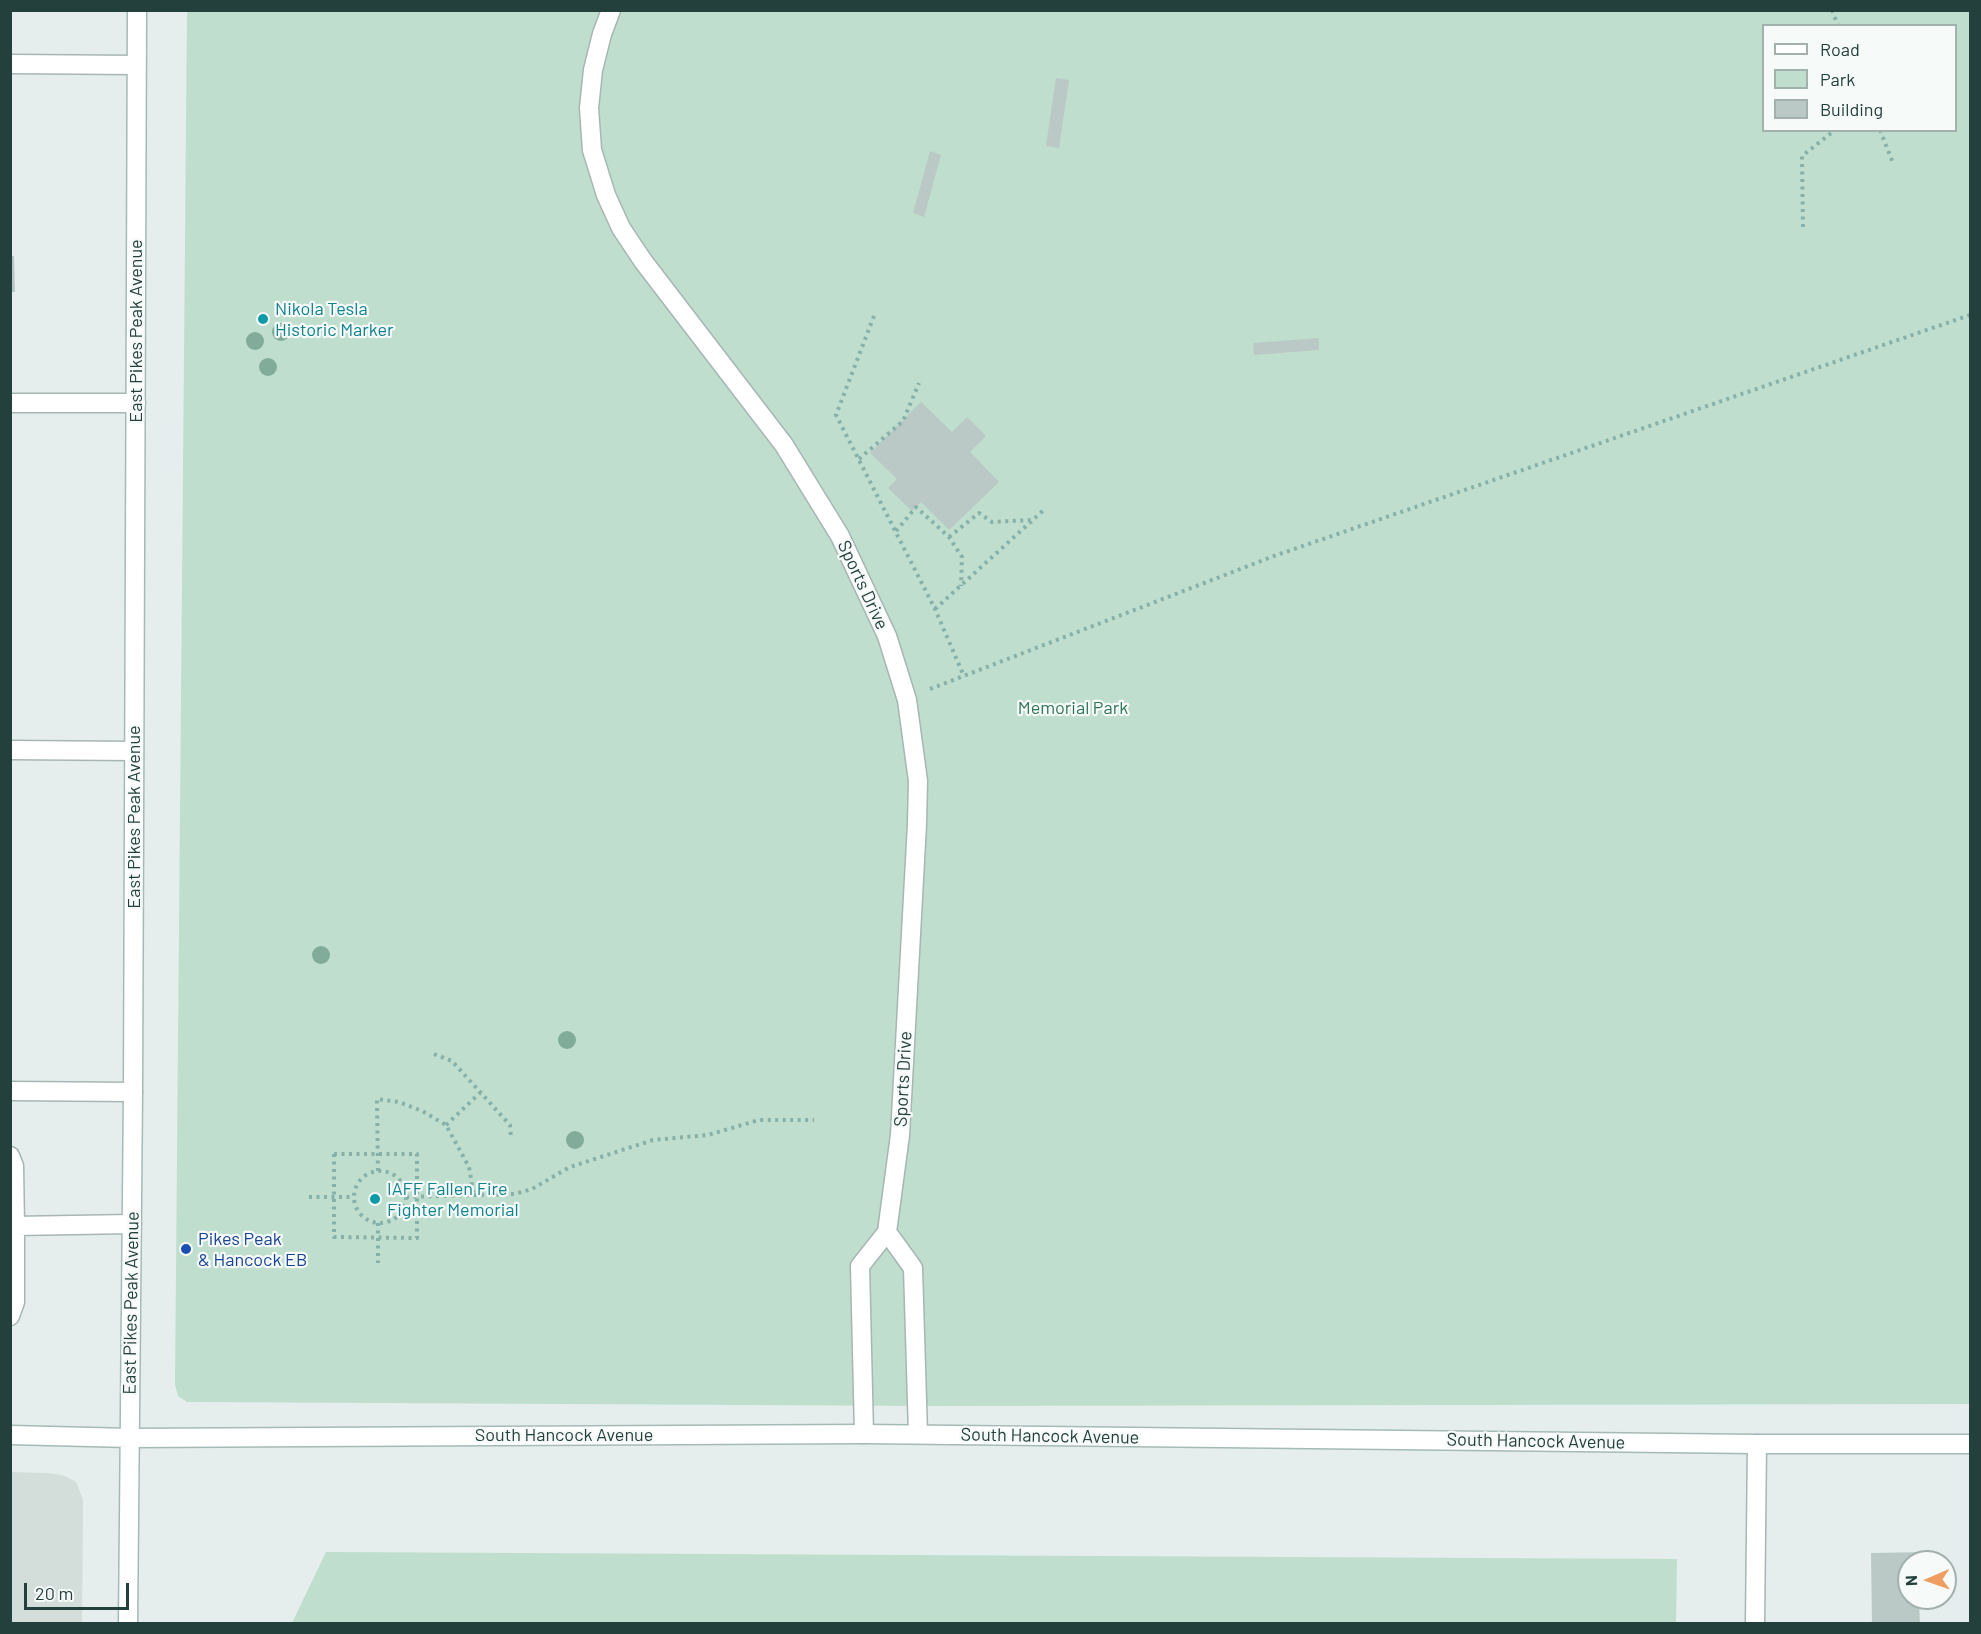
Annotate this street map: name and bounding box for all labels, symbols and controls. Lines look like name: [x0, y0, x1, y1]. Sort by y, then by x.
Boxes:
legend: [1762, 24, 1957, 132]
text: Road: [1820, 38, 1860, 60]
text: Park: [1820, 68, 1855, 90]
text: Building: [1820, 98, 1883, 120]
street label: East Pikes Peak Avenue: [125, 239, 147, 423]
place label: Nikola Tesla Historic Marker: [275, 298, 394, 340]
marker: Nikola Tesla Historic Marker: [256, 312, 270, 326]
street label: Sports Drive: [833, 537, 893, 633]
park label: Memorial Park: [1018, 697, 1128, 719]
street label: East Pikes Peak Avenue: [123, 725, 145, 909]
street label: Sports Drive: [890, 1031, 916, 1127]
place label: IAFF Fallen Fire Fighter Memorial: [387, 1178, 519, 1220]
marker: IAFF Fallen Fire Fighter Memorial: [368, 1192, 382, 1206]
street label: East Pikes Peak Avenue: [119, 1211, 143, 1395]
place label: Pikes Peak & Hancock EB: [198, 1228, 307, 1270]
marker: Pikes Peak & Hancock EB: [179, 1242, 193, 1256]
street label: South Hancock Avenue: [475, 1424, 653, 1446]
street label: South Hancock Avenue: [960, 1424, 1140, 1448]
street label: South Hancock Avenue: [1446, 1429, 1626, 1453]
north arrow: [1897, 1550, 1957, 1610]
scale bar: [27, 1571, 132, 1609]
text: N: [1901, 1575, 1920, 1586]
text: 20 m: [35, 1582, 73, 1604]

